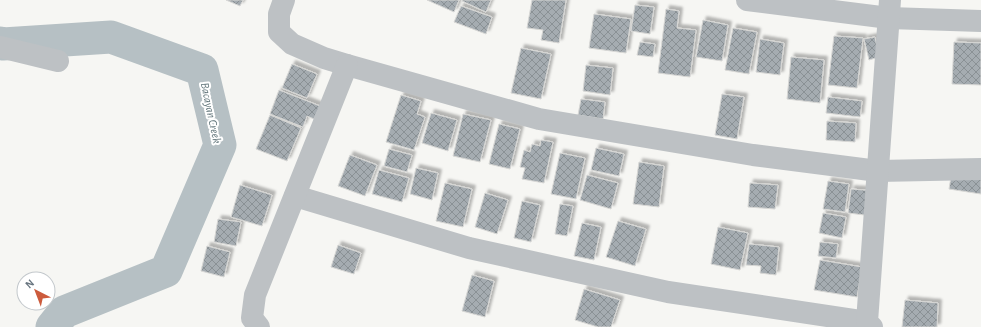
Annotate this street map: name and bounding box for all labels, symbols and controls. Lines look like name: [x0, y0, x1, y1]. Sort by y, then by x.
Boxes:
water label: Bacayan Creek: [199, 81, 223, 145]
north arrow: [16, 271, 56, 311]
text: N: [23, 277, 36, 291]

